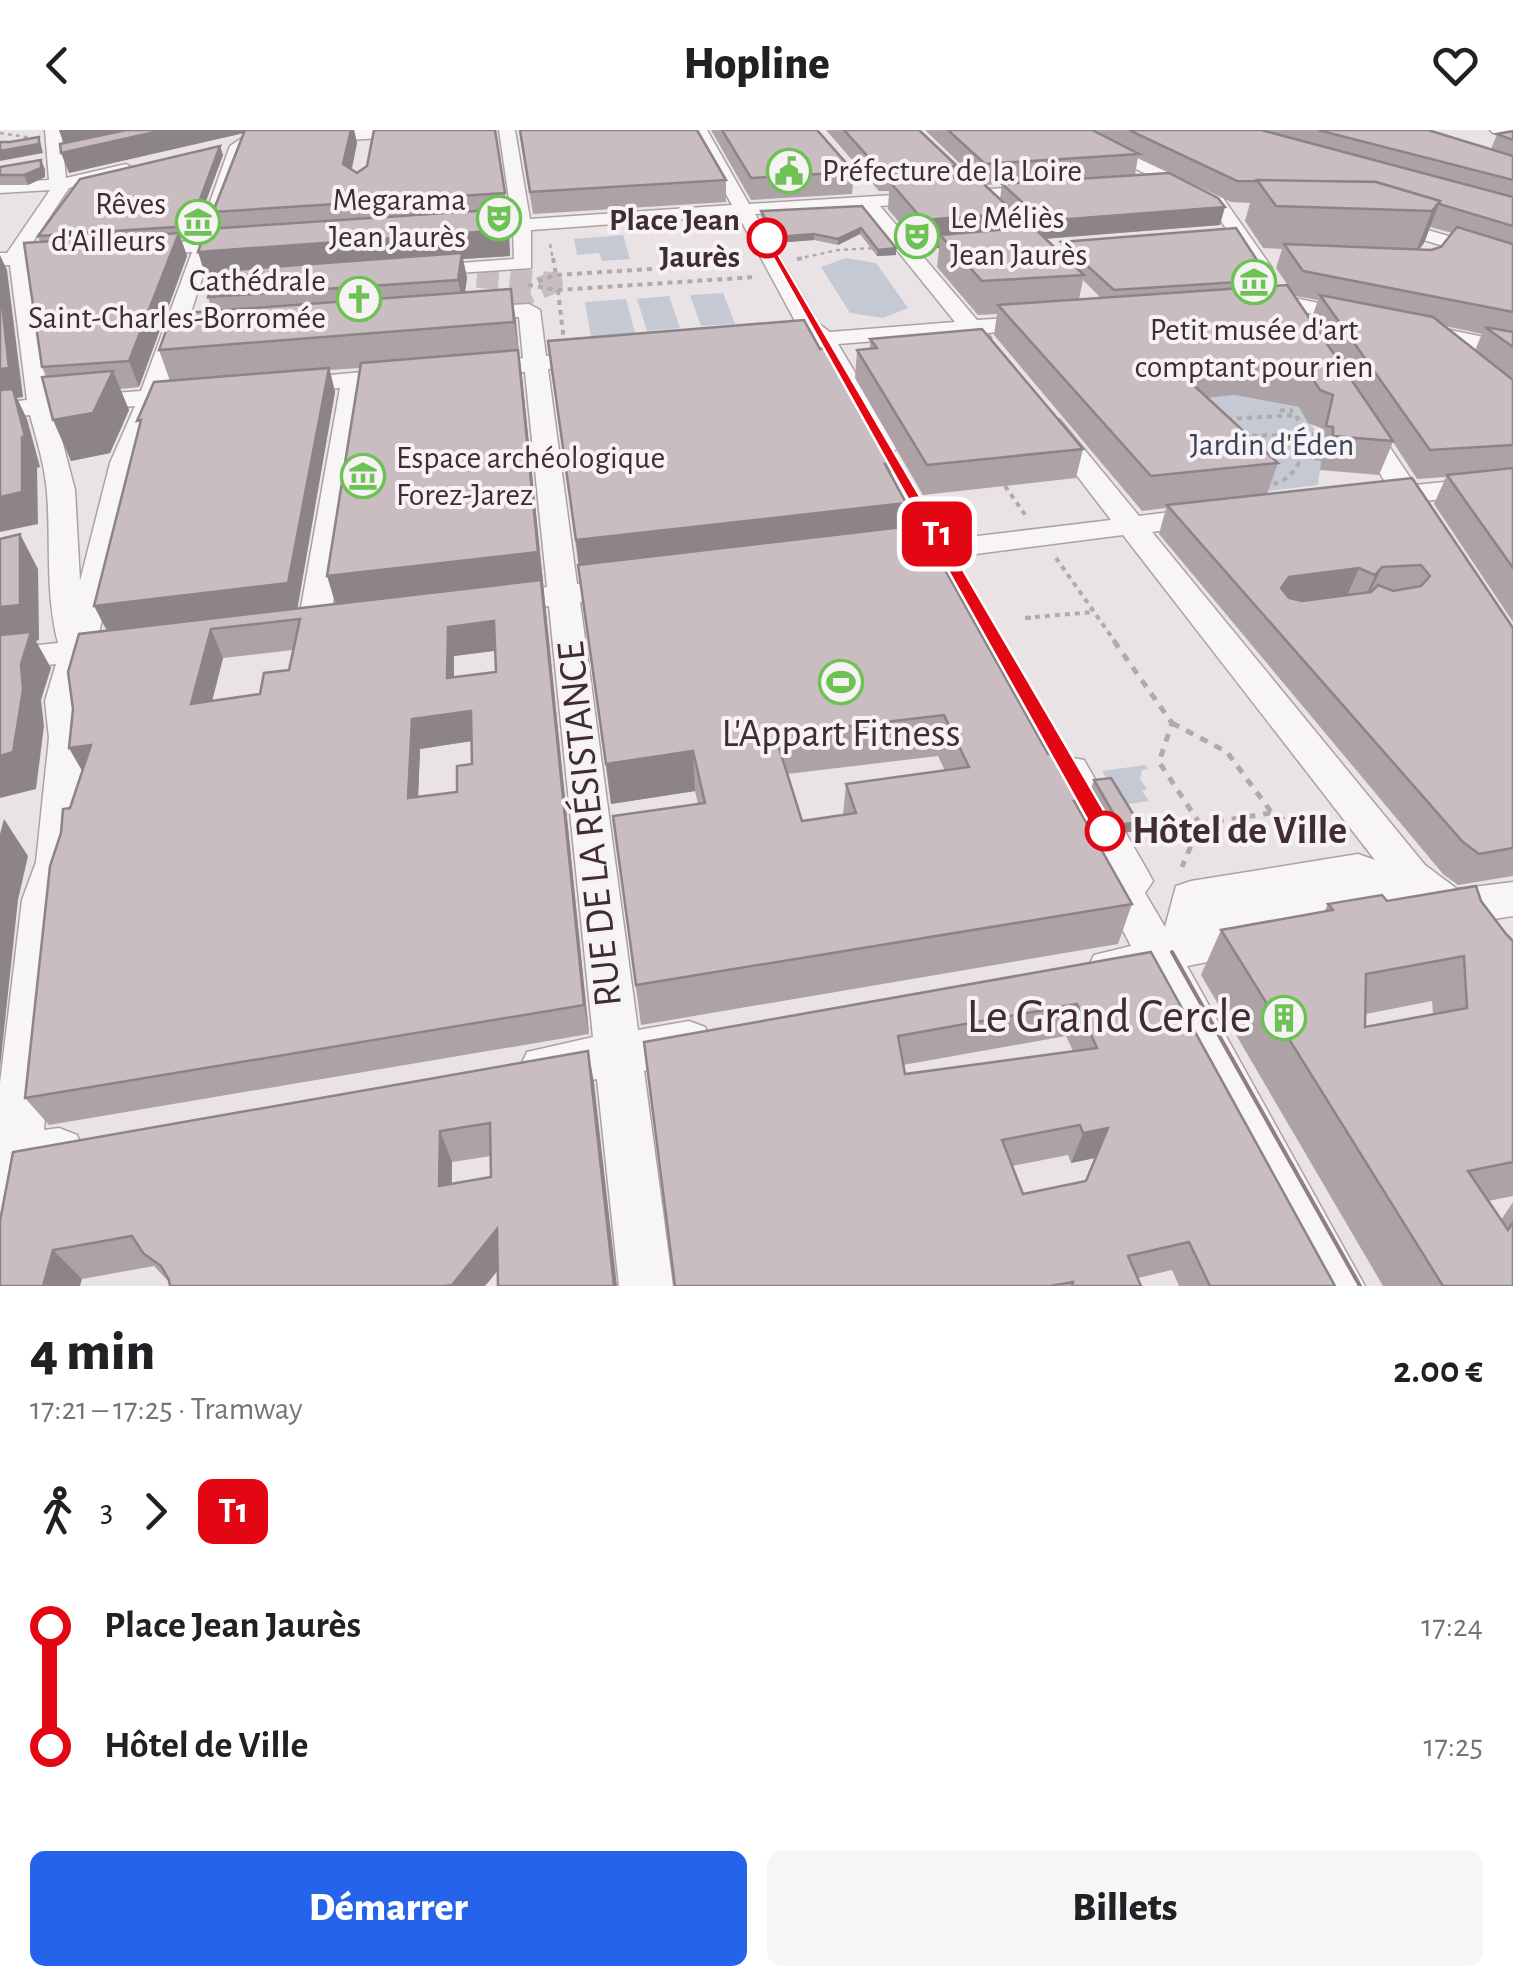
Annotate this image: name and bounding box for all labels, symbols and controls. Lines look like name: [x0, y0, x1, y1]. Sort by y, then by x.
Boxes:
icon: back: [30, 38, 85, 93]
icon: heart: [1428, 38, 1483, 93]
text: Hopline: [683, 42, 830, 87]
public building icon: Préfecture de la Loire: [766, 148, 812, 194]
place label: Préfecture de la Loire: [822, 155, 1082, 187]
place label: Megarama Jean Jaurès: [329, 184, 466, 253]
place label: Rêves d'Ailleurs: [51, 188, 166, 257]
theatre icon: Megarama Jean Jaurès: [476, 195, 522, 241]
museum icon: Rêves d'Ailleurs: [175, 199, 221, 245]
place label: Le Méliès Jean Jaurès: [950, 202, 1087, 271]
place label: Place Jean Jaurès: [609, 204, 740, 273]
theatre icon: Le Méliès Jean Jaurès: [894, 213, 940, 259]
marker: Place Jean Jaurès: [748, 219, 786, 257]
museum icon: Petit musée d'art comptant pour rien: [1231, 259, 1277, 305]
place label: Cathédrale Saint-Charles-Borromée: [28, 265, 326, 334]
church icon: Cathédrale Saint-Charles-Borromée: [336, 276, 382, 322]
place label: Petit musée d'art comptant pour rien: [1134, 314, 1374, 383]
park label: Jardin d'Éden: [1190, 426, 1354, 461]
place label: Espace archéologique Forez-Jarez: [396, 442, 665, 511]
museum icon: Espace archéologique Forez-Jarez: [340, 453, 386, 499]
line badge: T1: [892, 502, 982, 566]
text: T1: [922, 517, 952, 552]
street label: RUE DE LA RÉSISTANCE: [547, 639, 629, 1009]
sports icon: L'Appart Fitness: [818, 659, 864, 705]
place label: L'Appart Fitness: [722, 714, 960, 754]
place label: Hôtel de Ville: [1132, 811, 1347, 851]
marker: Hôtel de Ville: [1086, 812, 1124, 850]
place label: Le Grand Cercle: [966, 994, 1252, 1042]
building icon: Le Grand Cercle: [1261, 995, 1307, 1041]
text: 4 min: [30, 1325, 155, 1380]
text: 2.00 €: [1393, 1352, 1483, 1390]
text: 17:21 – 17:25 · Tramway: [30, 1393, 303, 1425]
icon: walk: [30, 1484, 85, 1539]
icon: forward: [128, 1484, 183, 1539]
text: T1: [218, 1494, 248, 1529]
text: 3: [100, 1495, 113, 1527]
text: Place Jean Jaurès: [104, 1607, 361, 1645]
text: 17:24: [1421, 1610, 1483, 1642]
text: Hôtel de Ville: [104, 1727, 308, 1765]
text: 17:25: [1423, 1730, 1483, 1762]
button: Démarrer: [30, 1851, 747, 1966]
button: Billets: [767, 1851, 1483, 1966]

